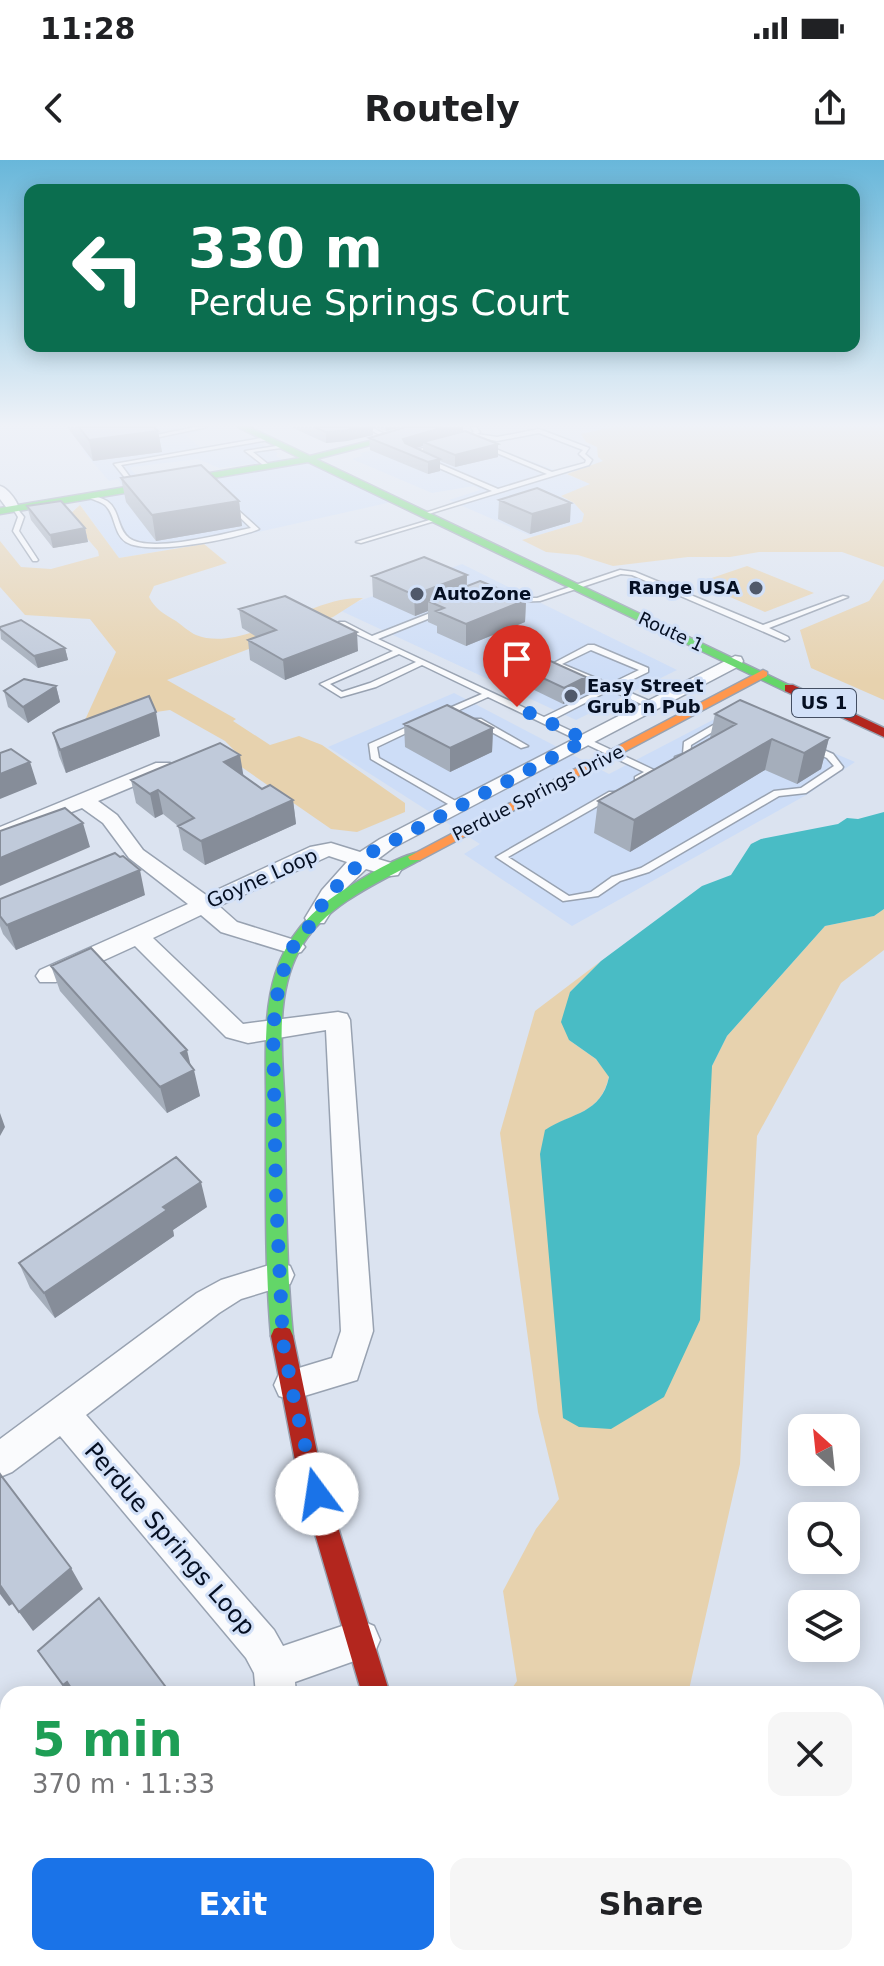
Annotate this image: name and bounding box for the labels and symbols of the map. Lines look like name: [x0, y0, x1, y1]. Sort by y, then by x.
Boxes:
place label: Range USA: [628, 577, 740, 598]
marker: Range USA: [747, 579, 765, 597]
place label: AutoZone: [433, 583, 531, 604]
marker: AutoZone: [408, 585, 426, 603]
street label: Route 1: [635, 607, 707, 656]
pin: [483, 625, 551, 707]
place label: Easy Street Grub n Pub: [587, 675, 704, 717]
marker: Easy Street Grub n Pub: [562, 687, 580, 705]
road number: US 1: [792, 689, 856, 717]
street label: Perdue Springs Drive: [449, 740, 627, 845]
street label: Goyne Loop: [203, 843, 321, 913]
north arrow: [788, 1414, 860, 1486]
street label: Perdue Springs Loop: [79, 1437, 261, 1641]
position arrow: [275, 1452, 359, 1536]

